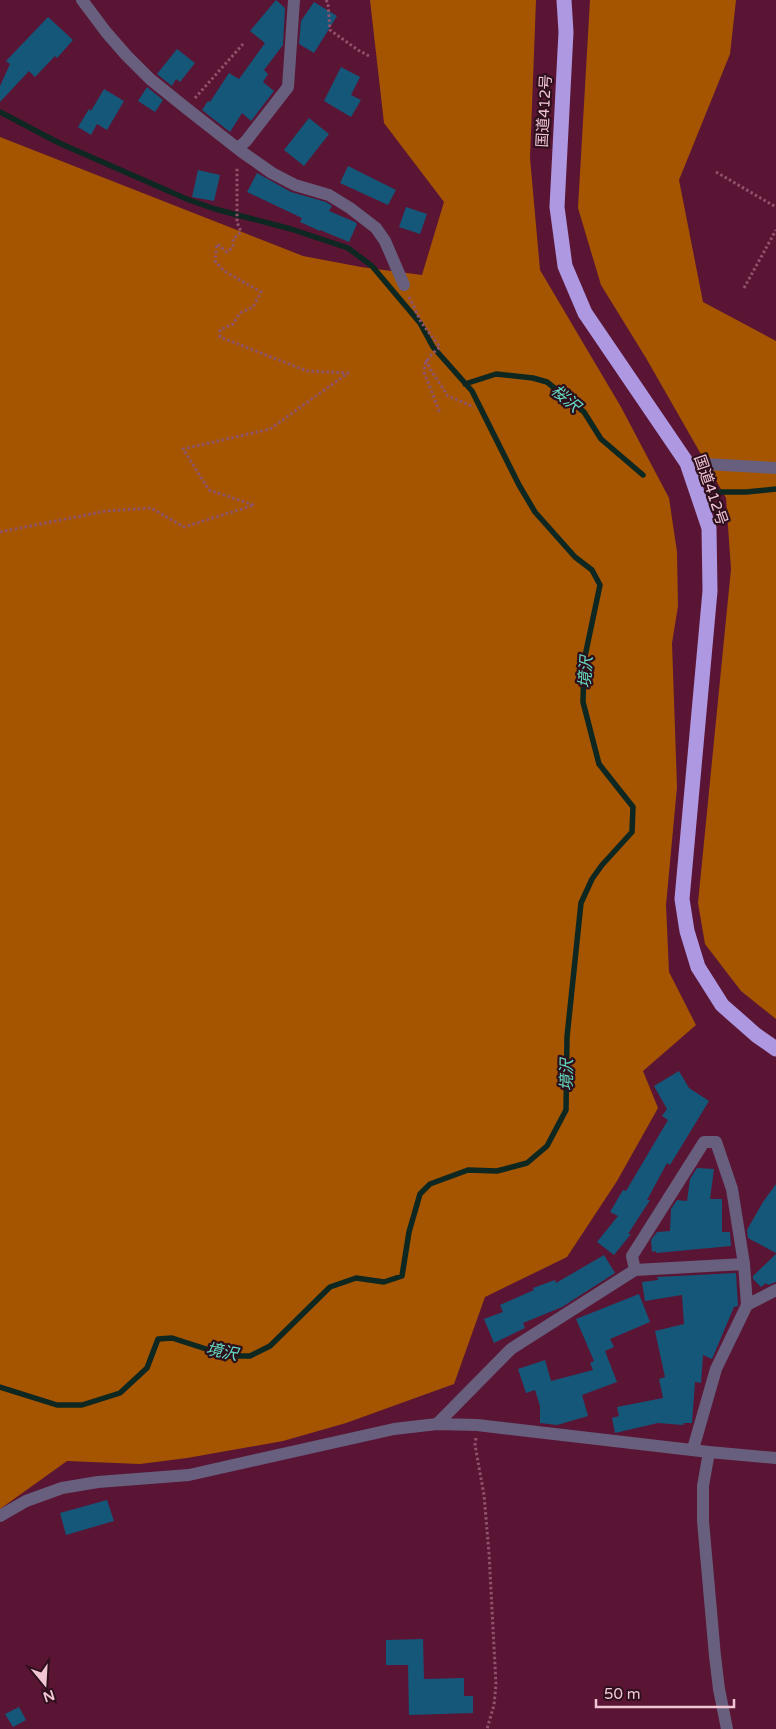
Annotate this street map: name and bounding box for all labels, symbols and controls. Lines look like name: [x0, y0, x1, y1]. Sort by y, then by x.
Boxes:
street label: 国道412号: [533, 74, 555, 148]
water label: 桜沢: [547, 381, 586, 418]
street label: 国道412号: [691, 452, 731, 528]
water label: 境沢: [575, 653, 597, 689]
water label: 境沢: [557, 1057, 577, 1091]
water label: 境沢: [204, 1339, 241, 1365]
north arrow: [20, 1659, 70, 1709]
scale bar: [596, 1676, 734, 1708]
text: 50 m: [604, 1685, 641, 1703]
text: N: [41, 1686, 57, 1706]

